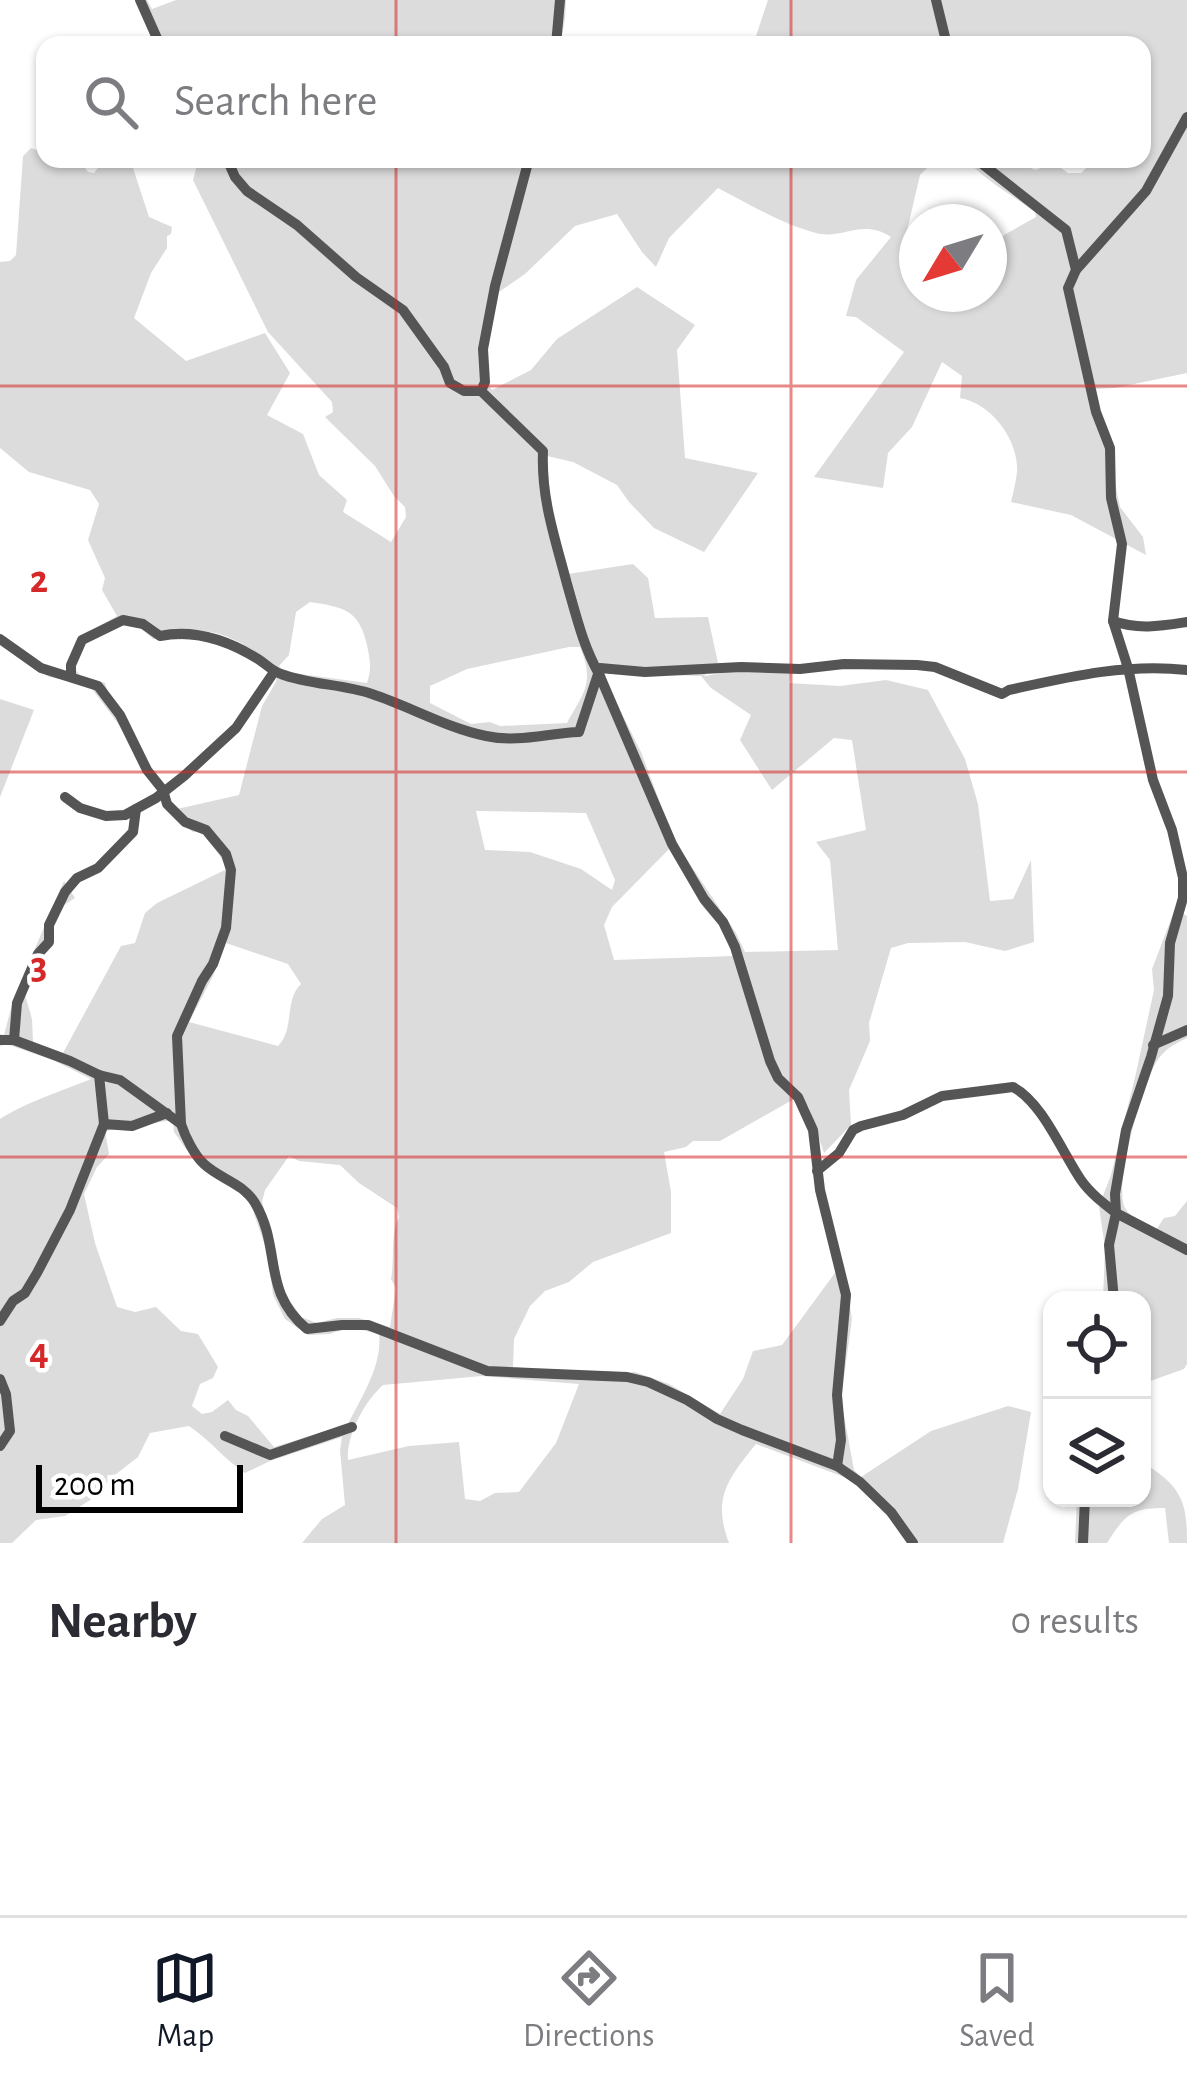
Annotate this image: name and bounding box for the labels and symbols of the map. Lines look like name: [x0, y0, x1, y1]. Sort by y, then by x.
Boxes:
north arrow: [899, 204, 1007, 312]
text: 2: [30, 561, 48, 600]
text: 3: [31, 947, 47, 986]
text: 4: [29, 1333, 49, 1372]
scale bar: [36, 1459, 243, 1512]

